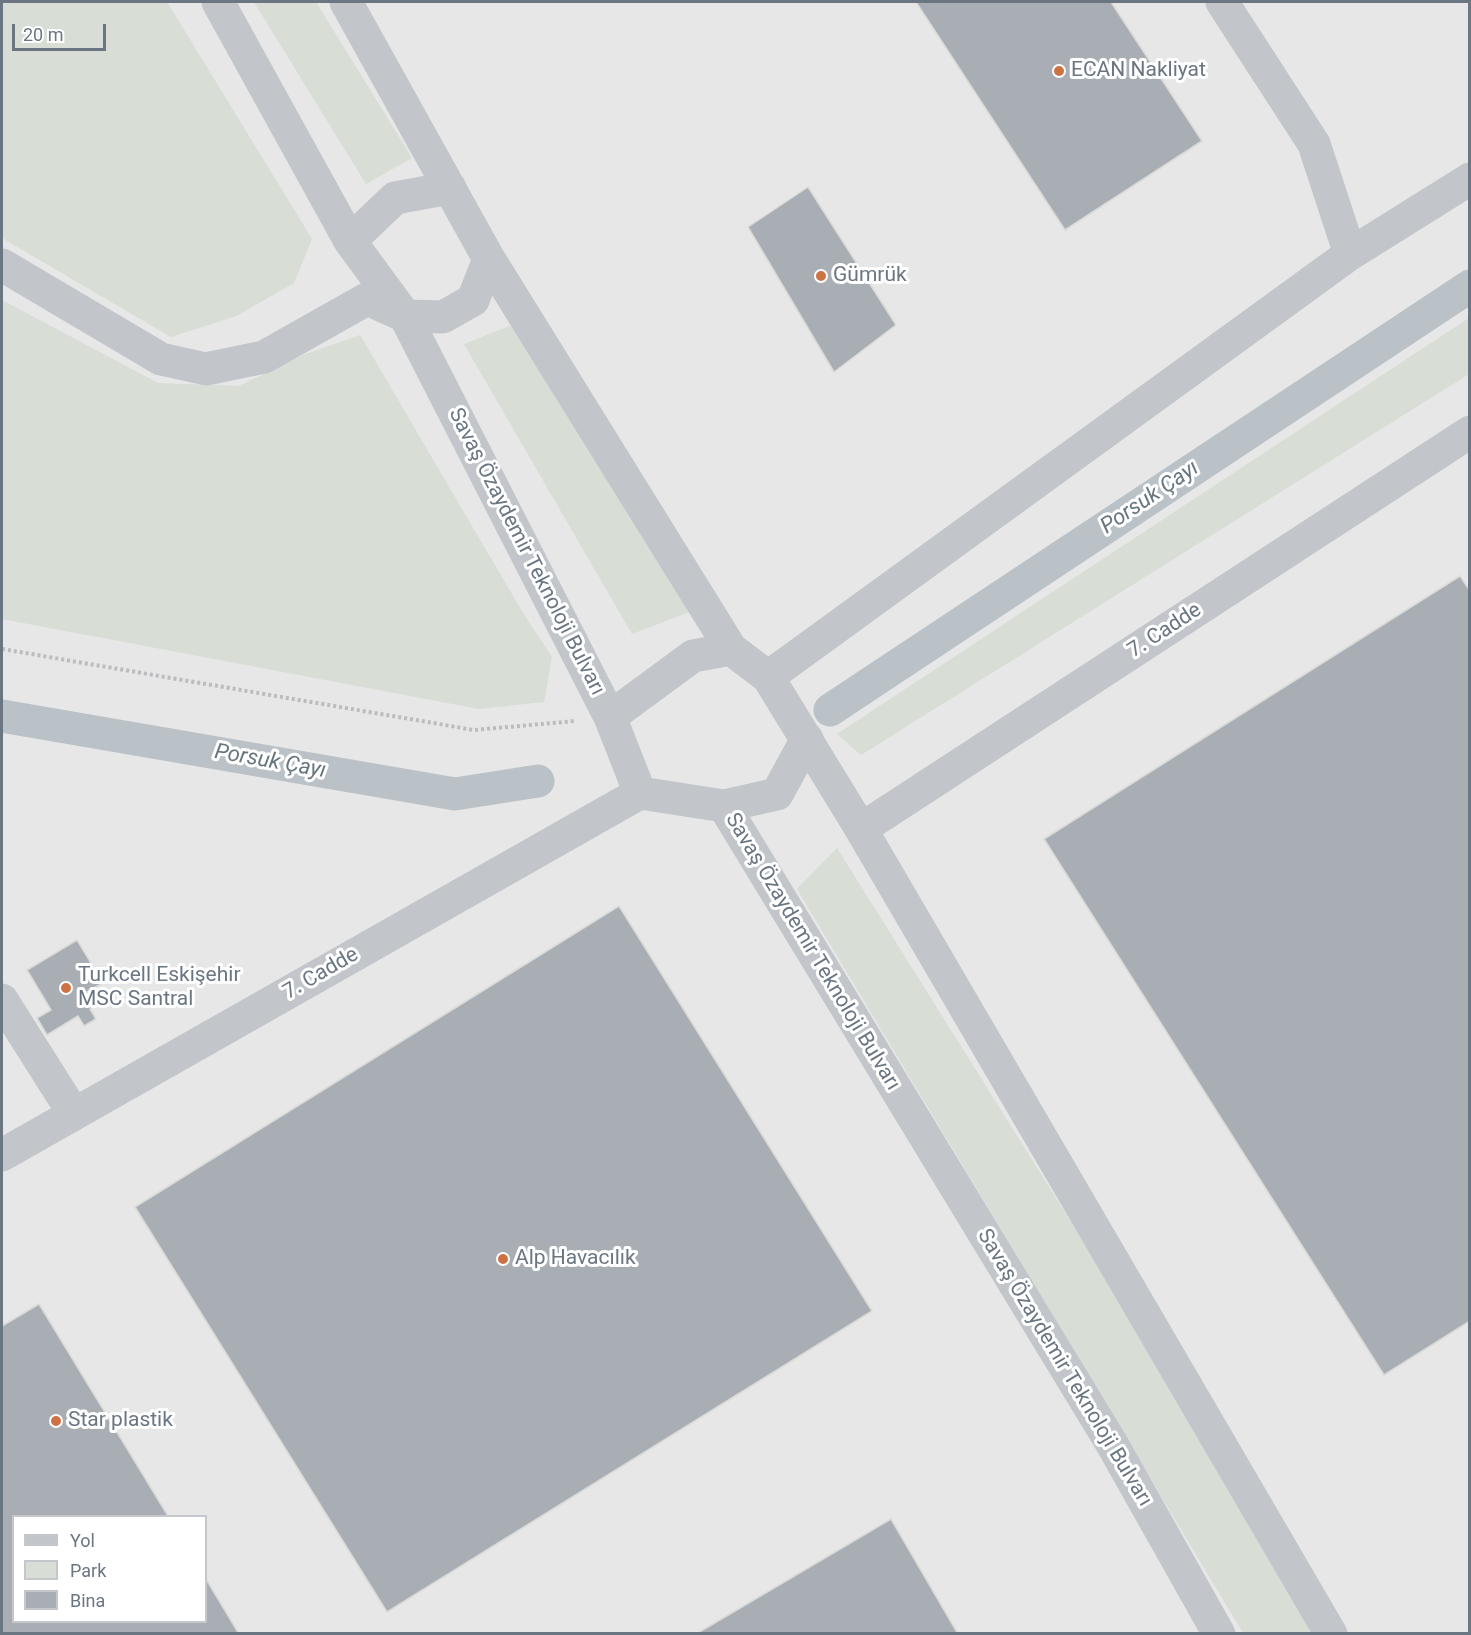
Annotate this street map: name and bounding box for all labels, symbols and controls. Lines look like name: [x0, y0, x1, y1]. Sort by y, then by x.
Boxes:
scale bar: [15, 12, 110, 50]
text: 20 m: [23, 24, 63, 45]
place label: ECAN Nakliyat: [1071, 58, 1206, 84]
marker: ECAN Nakliyat: [1052, 64, 1066, 78]
place label: Gümrük: [833, 263, 907, 289]
marker: Gümrük: [814, 269, 828, 283]
street label: Savaş Özaydemir Teknoloji Bulvarı: [442, 404, 610, 700]
water label: Porsuk Çayı: [1096, 456, 1204, 540]
street label: 7. Cadde: [1124, 598, 1206, 664]
water label: Porsuk Çayı: [212, 739, 328, 785]
street label: Savaş Özaydemir Teknoloji Bulvarı: [719, 809, 905, 1095]
street label: 7. Cadde: [279, 942, 363, 1006]
place label: Turkcell Eskişehir MSC Santral: [78, 963, 241, 1013]
marker: Turkcell Eskişehir MSC Santral: [59, 981, 73, 995]
street label: Savaş Özaydemir Teknoloji Bulvarı: [971, 1225, 1157, 1511]
place label: Alp Havacılık: [515, 1246, 636, 1272]
marker: Alp Havacılık: [496, 1252, 510, 1266]
place label: Star plastik: [68, 1408, 173, 1434]
marker: Star plastik: [49, 1414, 63, 1428]
legend: [12, 1515, 207, 1623]
text: Yol: [70, 1530, 95, 1551]
text: Park: [70, 1560, 106, 1581]
text: Bina: [70, 1590, 105, 1611]

